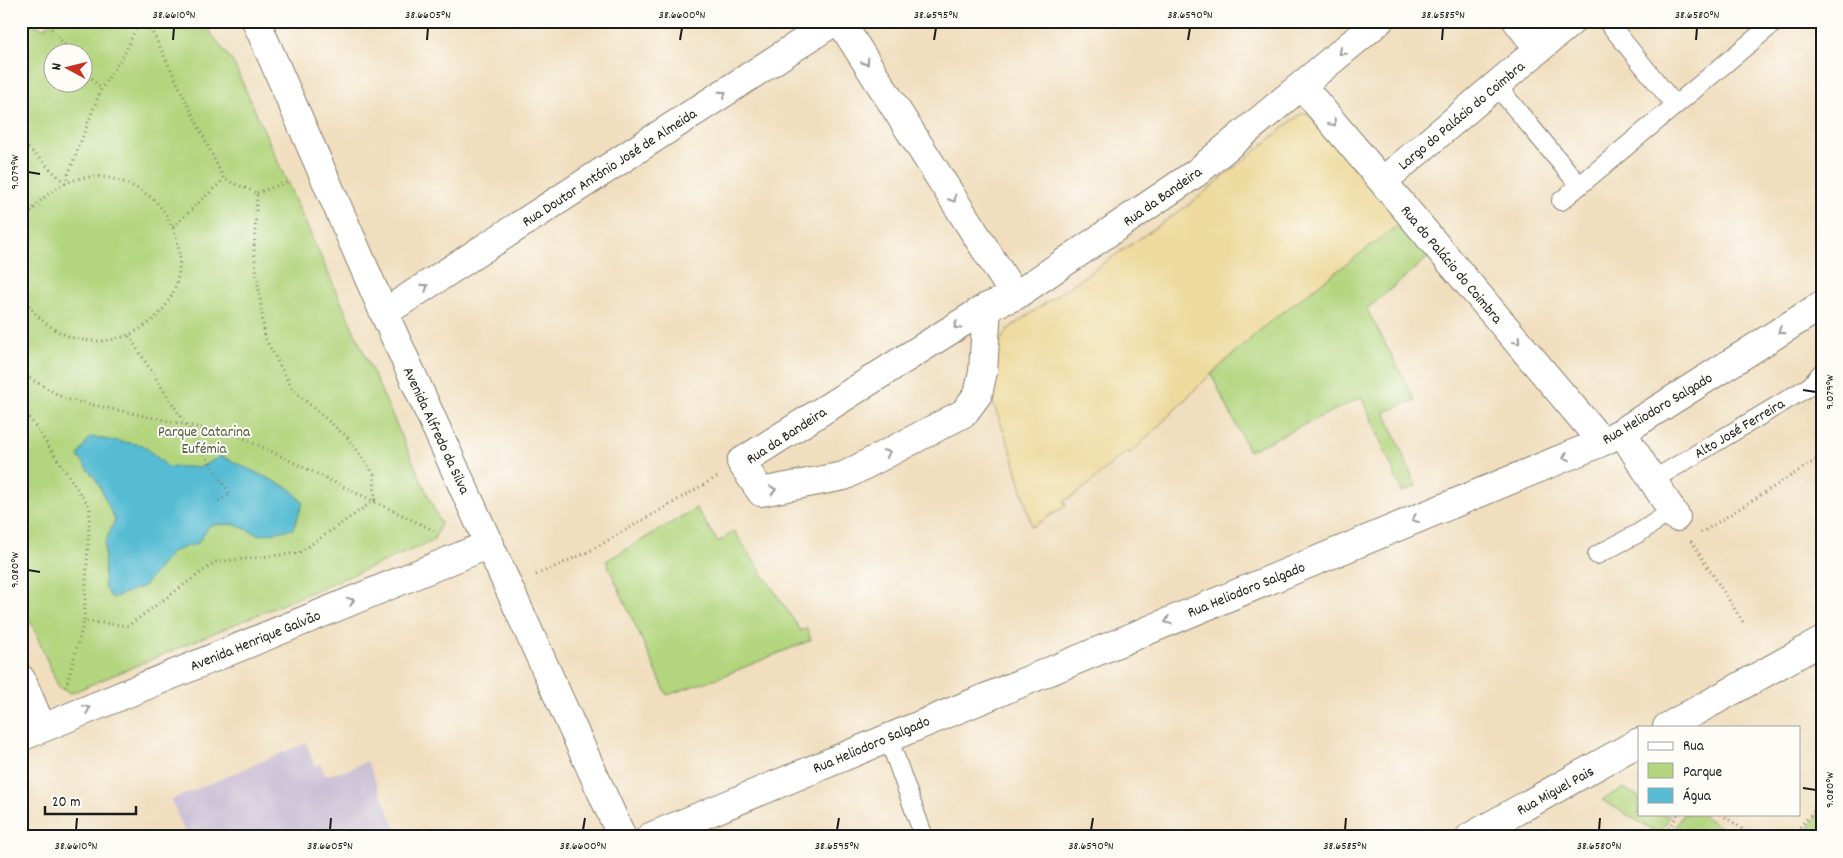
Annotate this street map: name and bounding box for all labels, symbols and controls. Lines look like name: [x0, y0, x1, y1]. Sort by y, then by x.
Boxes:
text: 38.6610°N: [153, 7, 195, 24]
text: 38.6605°N: [405, 7, 451, 24]
text: 38.6600°N: [659, 7, 705, 24]
text: 38.6595°N: [914, 7, 958, 24]
text: 38.6590°N: [1167, 7, 1213, 24]
text: 38.6585°N: [1421, 7, 1465, 24]
text: 38.6580°N: [1675, 7, 1719, 24]
north arrow: [42, 42, 92, 92]
one-way arrow: [1339, 47, 1348, 55]
street label: Largo do Palácio do Coimbra: [1394, 56, 1531, 176]
one-way arrow: [860, 57, 869, 66]
text: N: [47, 62, 67, 71]
one-way arrow: [717, 90, 726, 100]
street label: Rua Doutor António José de Almeida: [518, 103, 703, 234]
one-way arrow: [1328, 117, 1336, 126]
text: 9.079°W: [7, 154, 24, 189]
street label: Rua da Bandeira: [1119, 162, 1208, 233]
one-way arrow: [947, 194, 957, 203]
street label: Rua do Palácio do Coimbra: [1394, 201, 1507, 330]
one-way arrow: [420, 283, 429, 293]
one-way arrow: [953, 320, 962, 330]
one-way arrow: [1777, 325, 1786, 334]
one-way arrow: [1511, 335, 1520, 344]
street label: Avenida Alfredo da Silva: [396, 364, 475, 499]
street label: Rua Heliodoro Salgado: [1599, 368, 1718, 451]
text: 9.079°W: [1822, 374, 1839, 409]
street label: Alto José Ferreira: [1691, 393, 1790, 465]
street label: Rua da Bandeira: [743, 402, 832, 471]
park label: Parque Catarina Eufémia: [158, 422, 251, 461]
one-way arrow: [882, 449, 891, 459]
one-way arrow: [1562, 451, 1571, 462]
one-way arrow: [768, 485, 777, 495]
one-way arrow: [1412, 514, 1420, 524]
text: 9.080°W: [7, 552, 24, 588]
street label: Rua Heliodoro Salgado: [1184, 557, 1309, 625]
one-way arrow: [346, 597, 355, 607]
street label: Avenida Henrique Galvão: [187, 605, 325, 678]
one-way arrow: [1164, 615, 1173, 626]
one-way arrow: [82, 705, 91, 716]
street label: Rua Heliodoro Salgado: [810, 711, 934, 780]
legend: [1638, 726, 1800, 816]
text: Rua: [1683, 736, 1705, 758]
street label: Rua Miguel Pais: [1513, 761, 1599, 822]
text: Parque: [1683, 762, 1723, 784]
text: 9.080°W: [1822, 772, 1839, 808]
scale bar: [45, 783, 136, 815]
text: Água: [1683, 786, 1712, 808]
text: 20 m: [52, 792, 80, 814]
text: 38.6610°N: [55, 838, 97, 855]
text: 38.6605°N: [307, 838, 353, 855]
text: 38.6600°N: [560, 838, 606, 855]
text: 38.6595°N: [815, 838, 859, 855]
text: 38.6590°N: [1068, 838, 1114, 855]
text: 38.6585°N: [1323, 838, 1367, 855]
text: 38.6580°N: [1577, 838, 1621, 855]

